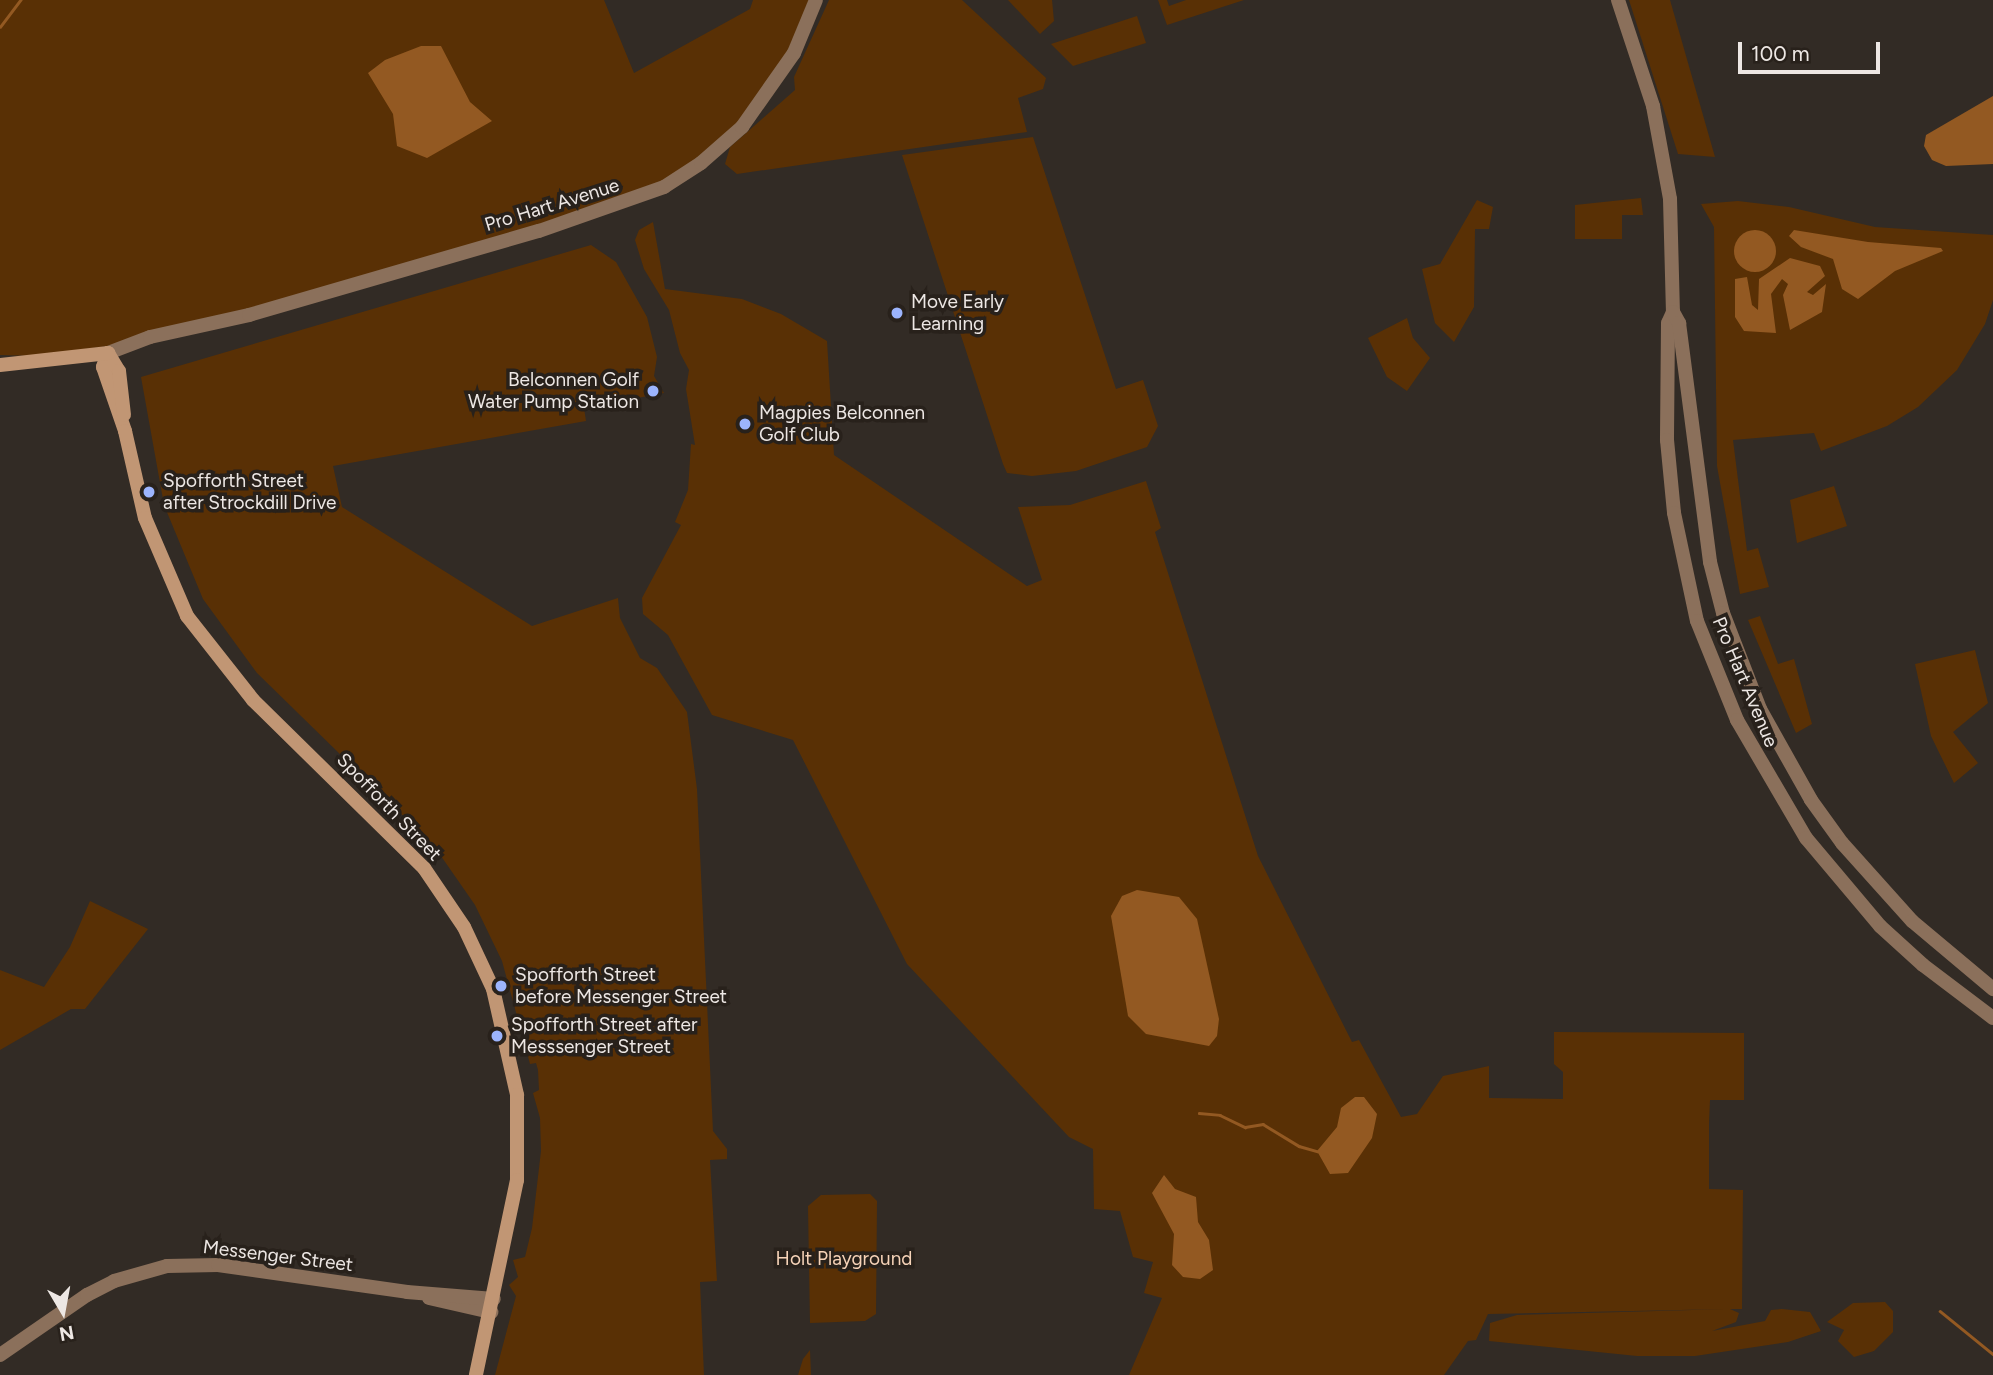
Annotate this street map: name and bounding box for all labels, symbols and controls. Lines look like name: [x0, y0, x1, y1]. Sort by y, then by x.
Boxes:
scale bar: [1741, 28, 1883, 72]
text: 100 m: [1751, 41, 1810, 66]
street label: Pro Hart Avenue: [482, 174, 622, 236]
place label: Move Early Learning: [911, 291, 1004, 335]
marker: Move Early Learning: [889, 305, 905, 321]
place label: Belconnen Golf Water Pump Station: [468, 369, 639, 413]
marker: Belconnen Golf Water Pump Station: [645, 383, 661, 399]
place label: Magpies Belconnen Golf Club: [759, 402, 925, 446]
marker: Magpies Belconnen Golf Club: [737, 416, 753, 432]
place label: Spofforth Street after Strockdill Drive: [163, 470, 336, 514]
marker: Spofforth Street after Strockdill Drive: [141, 484, 157, 500]
street label: Pro Hart Avenue: [1707, 613, 1783, 751]
street label: Spofforth Street: [332, 748, 446, 866]
place label: Spofforth Street before Messenger Street: [515, 964, 727, 1008]
marker: Spofforth Street before Messenger Street: [493, 978, 509, 994]
place label: Spofforth Street after Messsenger Street: [511, 1014, 697, 1058]
marker: Spofforth Street after Messsenger Street: [489, 1028, 505, 1044]
street label: Messenger Street: [202, 1235, 354, 1277]
park label: Holt Playground: [776, 1248, 912, 1270]
north arrow: [28, 1277, 98, 1347]
text: N: [58, 1321, 76, 1346]

